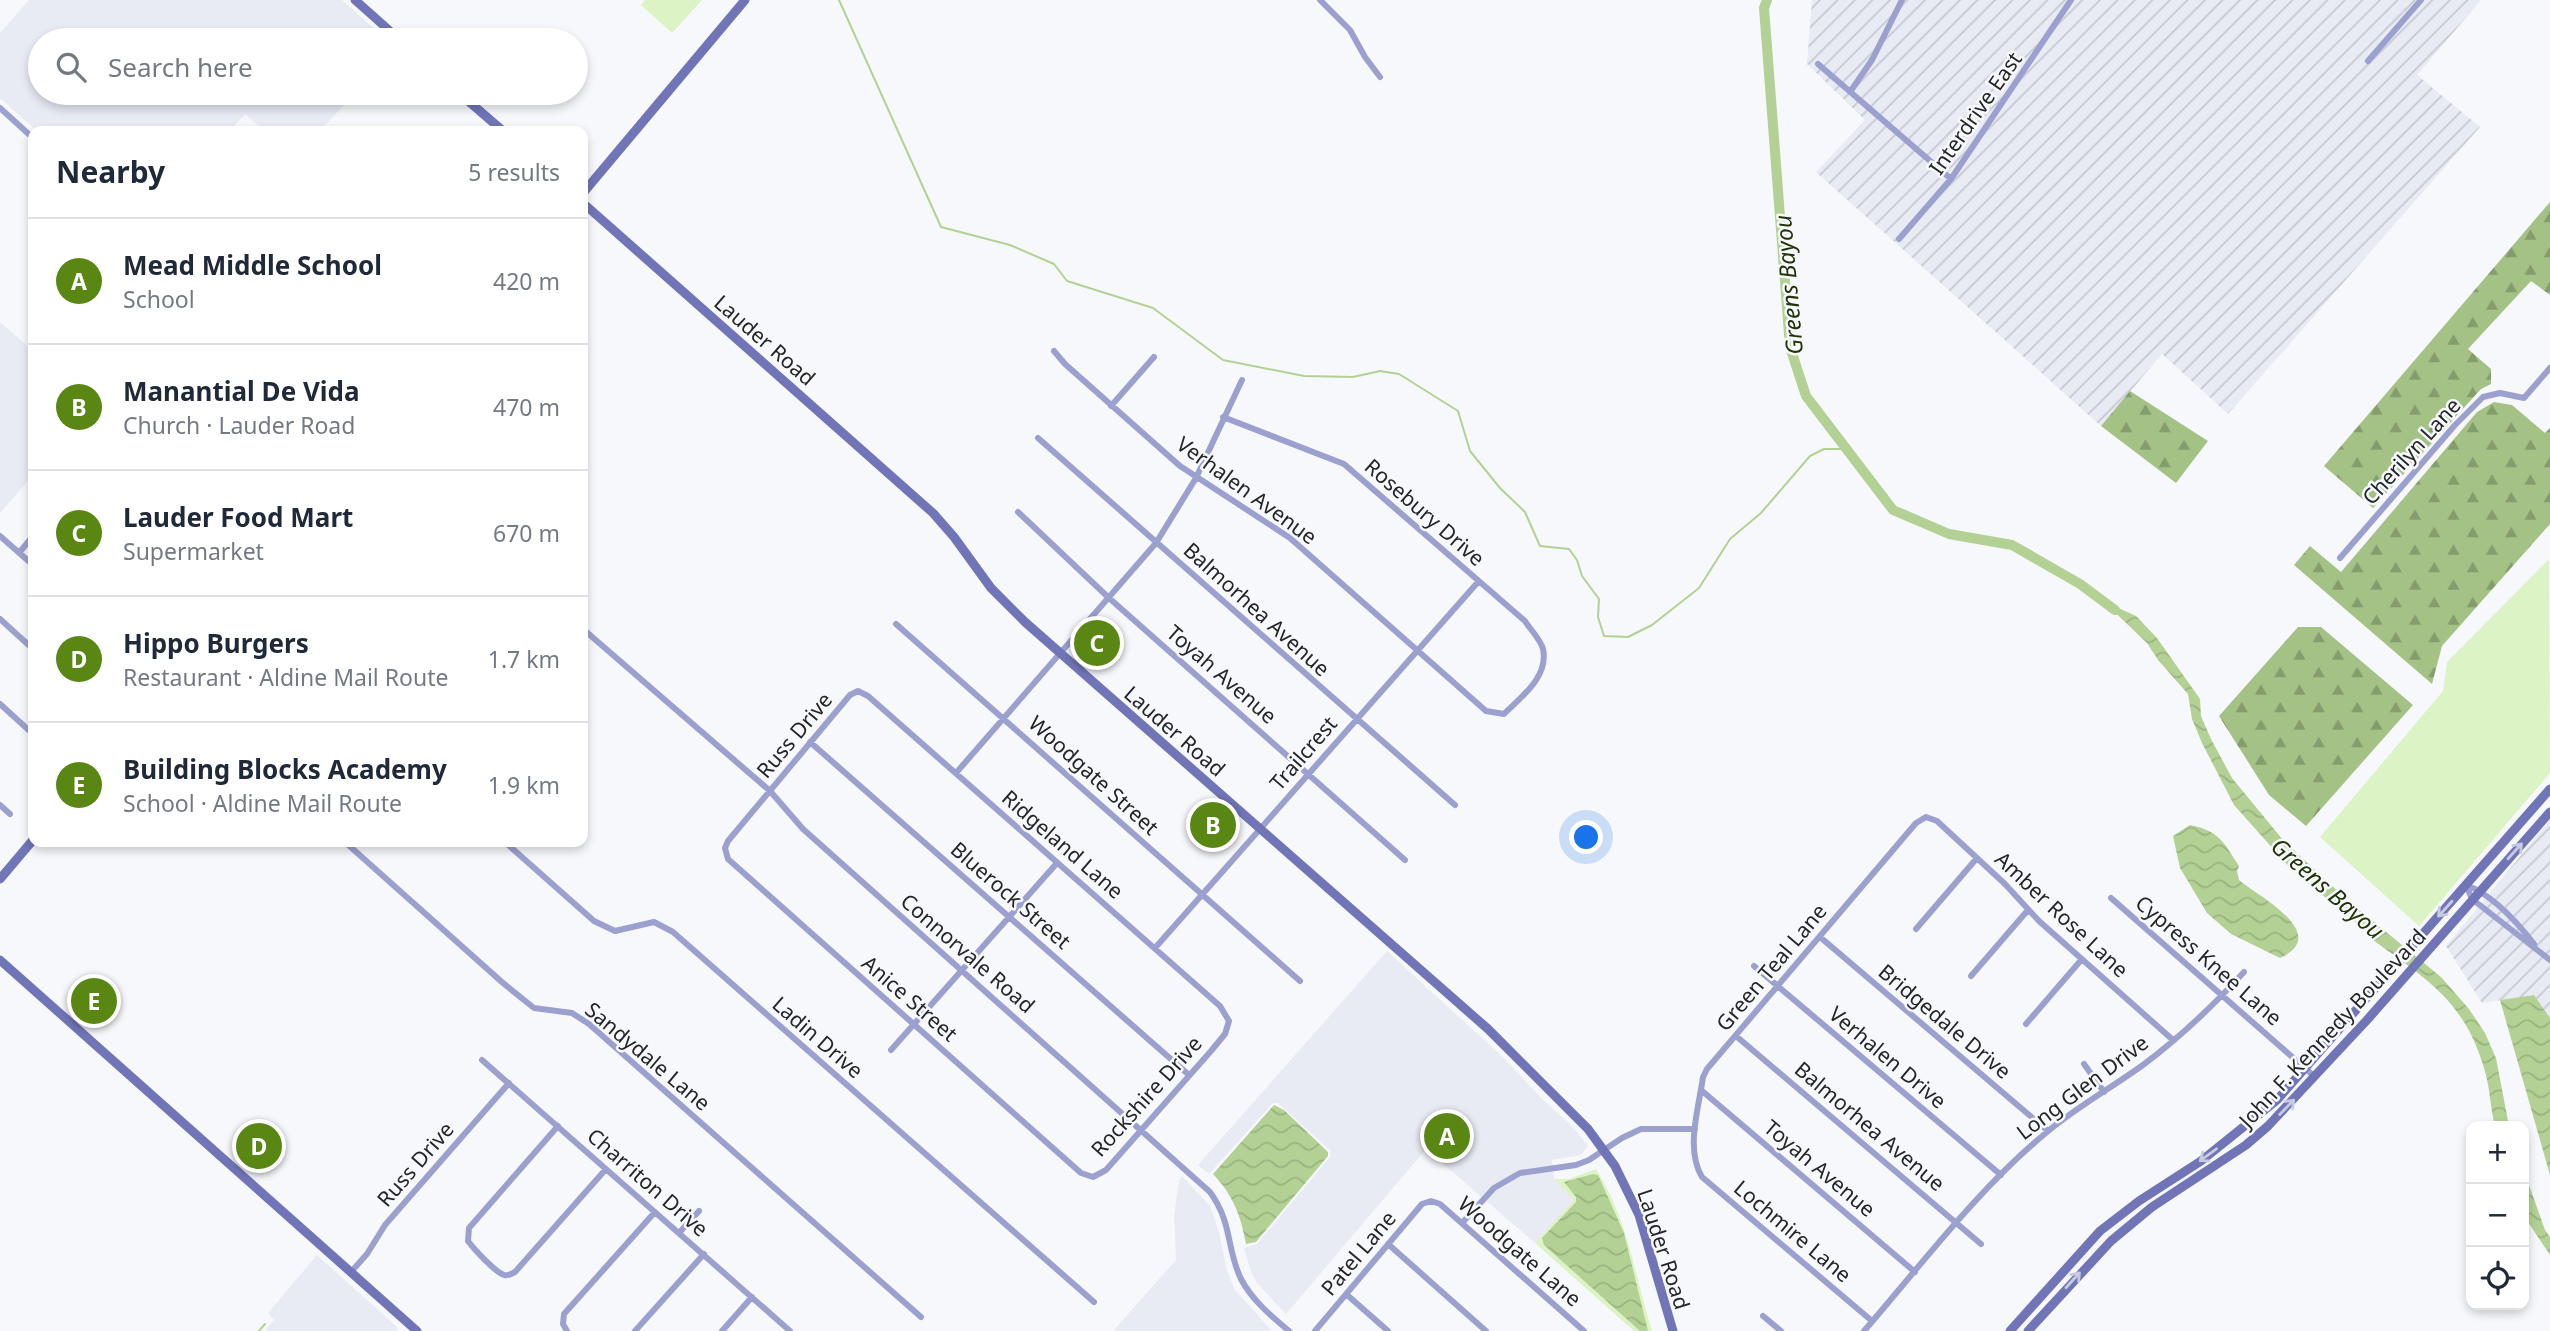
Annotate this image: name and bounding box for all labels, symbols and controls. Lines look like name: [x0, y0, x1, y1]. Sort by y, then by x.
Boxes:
search box: [28, 28, 588, 105]
street label: Interdrive East: [1922, 46, 2028, 180]
icon: search: [52, 48, 90, 86]
text: Search here: [108, 49, 253, 85]
text: Nearby: [56, 151, 165, 192]
text: 5 results: [468, 156, 560, 188]
water label: Greens Bayou: [1766, 214, 1810, 356]
text: Mead Middle School: [123, 247, 382, 283]
text: A: [71, 265, 87, 297]
text: 420 m: [493, 265, 560, 297]
text: School: [123, 283, 195, 315]
street label: Lauder Road: [709, 288, 821, 392]
text: Manantial De Vida: [123, 373, 360, 409]
text: B: [71, 391, 87, 423]
text: 470 m: [493, 391, 560, 423]
street label: Cherilyn Lane: [2356, 392, 2466, 510]
text: Church · Lauder Road: [123, 409, 355, 441]
street label: Verhalen Avenue: [1171, 430, 1323, 550]
street label: Rosebury Drive: [1359, 452, 1491, 572]
text: Lauder Food Mart: [123, 499, 353, 535]
text: C: [72, 517, 86, 549]
text: 670 m: [493, 517, 560, 549]
text: Supermarket: [123, 535, 264, 567]
street label: Balmorhea Avenue: [1178, 536, 1336, 682]
pin: C: [1074, 617, 1120, 669]
street label: Toyah Avenue: [1161, 618, 1283, 730]
text: Hippo Burgers: [123, 625, 309, 661]
text: D: [71, 643, 87, 675]
text: 1.7 km: [488, 643, 560, 675]
text: Restaurant · Aldine Mail Route: [123, 661, 449, 693]
street label: Lauder Road: [1119, 679, 1231, 783]
street label: Russ Drive: [750, 686, 838, 784]
street label: Woodgate Street: [1023, 709, 1165, 841]
street label: Trailcrest: [1263, 710, 1343, 796]
text: Building Blocks Academy: [123, 751, 447, 787]
text: E: [73, 769, 85, 801]
text: 1.9 km: [488, 769, 560, 801]
street label: Ridgeland Lane: [996, 783, 1130, 905]
text: School · Aldine Mail Route: [123, 787, 402, 819]
pin: B: [1190, 799, 1236, 851]
your location: [1569, 820, 1603, 854]
water label: Greens Bayou: [2265, 830, 2391, 946]
street label: Bluerock Street: [945, 835, 1077, 955]
one-way arrow: [2507, 842, 2523, 860]
street label: Amber Rose Lane: [1989, 845, 2135, 983]
street label: Connorvale Road: [895, 887, 1041, 1019]
street label: Cypress Knee Lane: [2130, 889, 2288, 1031]
street label: Green Teal Lane: [1710, 897, 1832, 1037]
one-way arrow: [2437, 900, 2453, 918]
street label: John F. Kennedy Boulevard: [2231, 923, 2432, 1135]
street label: Anice Street: [856, 949, 964, 1047]
street label: Bridgedale Drive: [1873, 957, 2017, 1085]
pin: E: [71, 975, 117, 1027]
street label: Ladin Drive: [767, 990, 869, 1084]
street label: Sandydale Lane: [580, 995, 716, 1117]
street label: Verhalen Drive: [1823, 1000, 1953, 1114]
street label: Long Glen Drive: [2010, 1028, 2154, 1146]
street label: Rockshire Drive: [1084, 1030, 1208, 1162]
street label: Balmorhea Avenue: [1789, 1055, 1951, 1197]
one-way arrow: [2279, 1099, 2296, 1116]
pin: A: [1424, 1110, 1470, 1162]
street label: Toyah Avenue: [1758, 1113, 1882, 1223]
street label: Russ Drive: [370, 1116, 460, 1212]
pin: D: [236, 1120, 282, 1172]
map controls: [2466, 1121, 2529, 1310]
button: +: [2466, 1121, 2529, 1184]
street label: Charriton Drive: [582, 1122, 714, 1242]
one-way arrow: [2199, 1148, 2218, 1163]
street label: Lochmire Lane: [1728, 1174, 1858, 1288]
button: −: [2466, 1184, 2529, 1247]
street label: Lauder Road: [1631, 1185, 1697, 1313]
street label: Woodgate Lane: [1452, 1190, 1588, 1312]
street label: Patel Lane: [1314, 1205, 1402, 1301]
button: locate: [2466, 1247, 2529, 1310]
one-way arrow: [2065, 1271, 2081, 1289]

